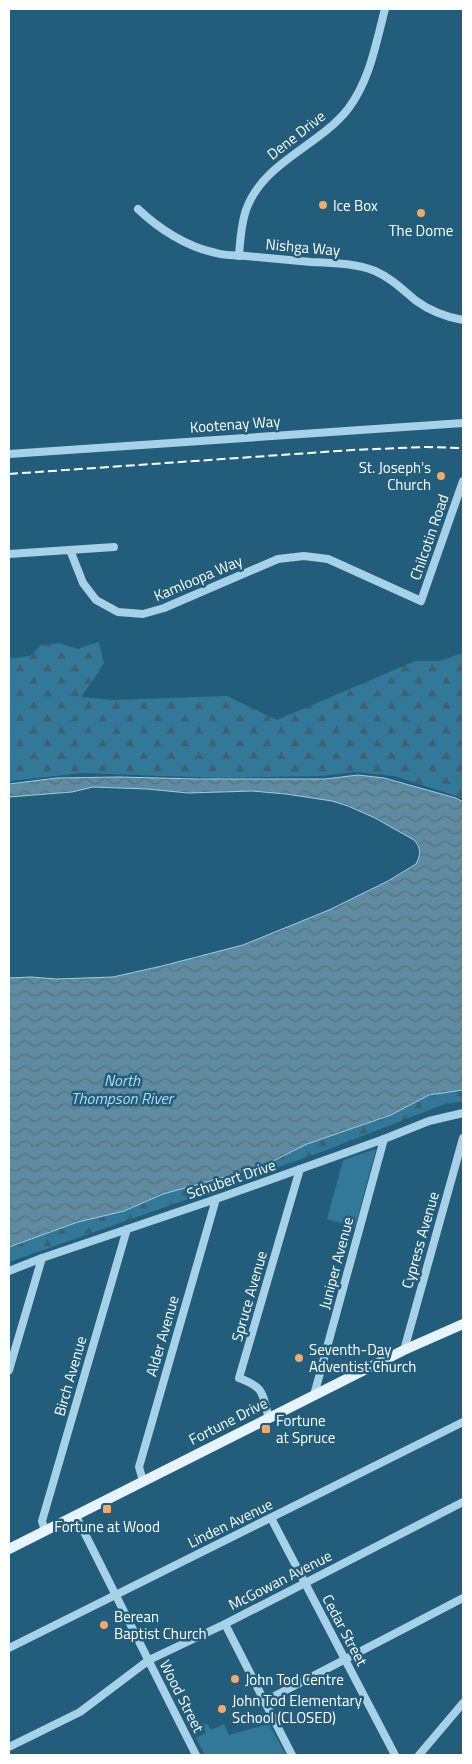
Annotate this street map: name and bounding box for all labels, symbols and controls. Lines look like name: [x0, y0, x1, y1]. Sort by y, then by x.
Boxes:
street label: Dene Drive: [262, 105, 330, 165]
place label: Ice Box: [333, 194, 378, 217]
marker: Ice Box: [317, 199, 329, 211]
marker: The Dome: [415, 207, 427, 219]
place label: The Dome: [389, 219, 453, 242]
street label: Nishga Way: [265, 232, 341, 262]
street label: Kootenay Way: [189, 409, 281, 439]
place label: St. Joseph's Church: [359, 456, 431, 496]
marker: St. Joseph's Church: [435, 470, 447, 482]
street label: Chilcotin Road: [404, 491, 454, 583]
street label: Kamloopa Way: [150, 549, 246, 607]
water label: North Thompson River: [71, 1068, 175, 1110]
street label: Schubert Drive: [183, 1153, 279, 1205]
street label: Cypress Avenue: [395, 1189, 445, 1291]
street label: Juniper Avenue: [313, 1214, 359, 1312]
street label: Spruce Avenue: [225, 1248, 273, 1344]
street label: Alder Avenue: [139, 1293, 185, 1379]
street label: Birch Avenue: [48, 1333, 92, 1419]
place label: Seventh-Day Adventist Church: [309, 1338, 416, 1378]
marker: Seventh-Day Adventist Church: [293, 1352, 305, 1364]
street label: Fortune Drive: [185, 1391, 271, 1451]
place label: Fortune at Spruce: [276, 1409, 335, 1449]
marker: Fortune at Spruce: [260, 1423, 272, 1435]
street label: Linden Avenue: [183, 1492, 277, 1554]
marker: Fortune at Wood: [101, 1503, 113, 1515]
place label: Fortune at Wood: [54, 1515, 160, 1538]
street label: McGowan Avenue: [224, 1544, 336, 1616]
street label: Cedar Street: [316, 1590, 374, 1671]
place label: Berean Baptist Church: [114, 1605, 207, 1645]
marker: Berean Baptist Church: [98, 1619, 110, 1631]
street label: Wood Street: [154, 1656, 210, 1737]
place label: John Tod Centre: [245, 1668, 344, 1691]
marker: John Tod Centre: [229, 1673, 241, 1685]
place label: John Tod Elementary School (CLOSED): [232, 1689, 362, 1729]
marker: John Tod Elementary School (CLOSED): [216, 1703, 228, 1715]

